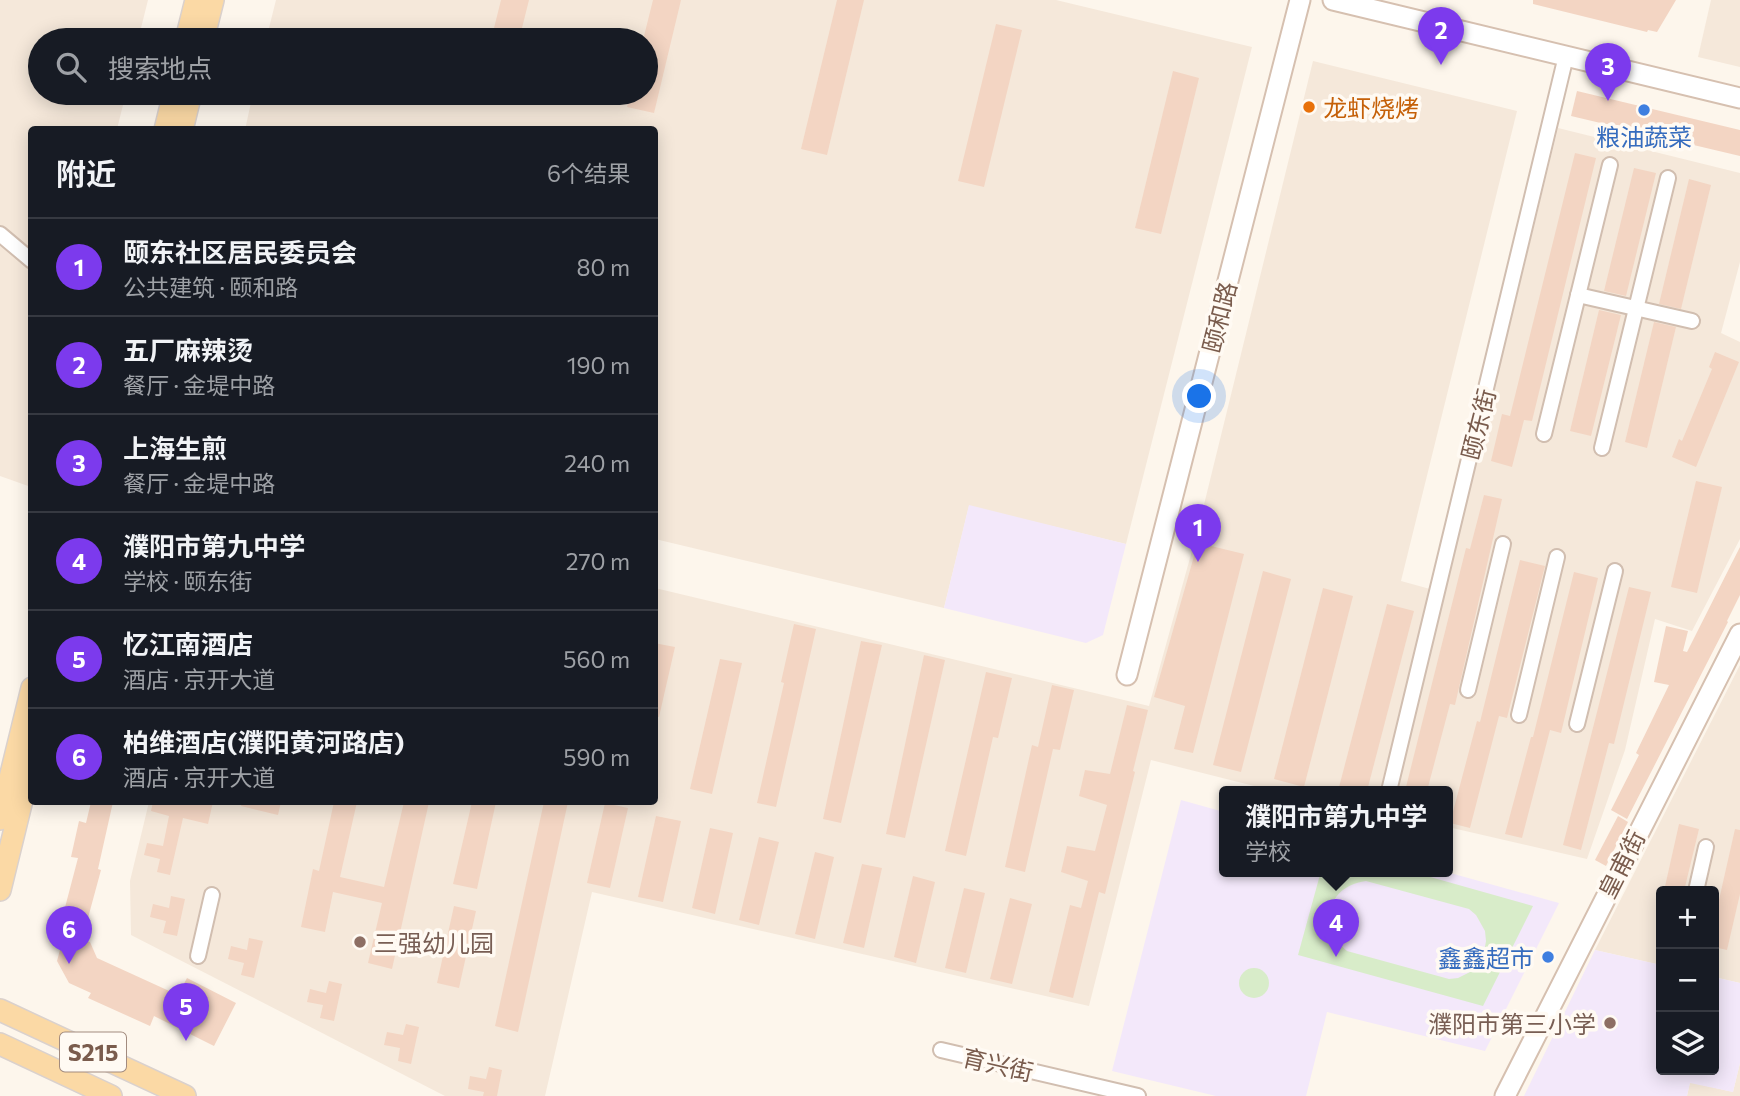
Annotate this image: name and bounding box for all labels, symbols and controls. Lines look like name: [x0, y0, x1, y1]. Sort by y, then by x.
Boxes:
pin: 2: [1418, 7, 1464, 65]
search box: [28, 28, 658, 105]
pin: 3: [1585, 43, 1631, 101]
icon: search: [52, 48, 90, 86]
text: 搜索地点: [108, 52, 212, 83]
place label: 龙虾烧烤: [1323, 93, 1419, 122]
marker: 龙虾烧烤: [1301, 99, 1317, 115]
marker: 粮油蔬菜: [1636, 102, 1652, 118]
place label: 粮油蔬菜: [1596, 122, 1692, 151]
text: 附近: [56, 154, 116, 191]
text: 6个结果: [547, 159, 630, 187]
text: 颐东社区居民委员会: [123, 236, 357, 267]
text: 1: [74, 253, 84, 281]
text: 80 m: [577, 253, 630, 281]
text: 公共建筑 · 颐和路: [123, 273, 298, 301]
street label: 颐和路: [1196, 279, 1242, 355]
text: 五厂麻辣烫: [123, 334, 253, 365]
text: 2: [72, 351, 86, 379]
text: 190 m: [567, 351, 630, 379]
text: 餐厅 · 金堤中路: [123, 371, 275, 399]
your location: [1182, 379, 1216, 413]
street label: 颐东街: [1455, 386, 1501, 462]
text: 上海生煎: [123, 432, 227, 463]
text: 3: [72, 449, 86, 477]
text: 240 m: [564, 449, 630, 477]
text: 餐厅 · 金堤中路: [123, 469, 275, 497]
pin: 1: [1175, 504, 1221, 562]
text: 濮阳市第九中学: [123, 530, 305, 561]
text: 4: [72, 547, 86, 575]
text: 270 m: [566, 547, 630, 575]
text: 学校 · 颐东街: [123, 567, 252, 595]
text: 忆江南酒店: [123, 628, 253, 659]
text: 5: [72, 645, 86, 673]
text: 560 m: [563, 645, 630, 673]
text: 酒店 · 京开大道: [123, 665, 275, 693]
text: 柏维酒店(濮阳黄河路店): [123, 726, 404, 757]
text: 6: [72, 743, 86, 771]
text: 590 m: [563, 743, 630, 771]
text: 酒店 · 京开大道: [123, 763, 275, 791]
popup: [1219, 786, 1453, 877]
text: 濮阳市第九中学: [1245, 800, 1427, 831]
street label: 皇甫街: [1592, 825, 1650, 903]
text: 学校: [1245, 837, 1291, 865]
map controls: [1656, 886, 1719, 1075]
button: +: [1656, 886, 1719, 949]
pin: 4: [1313, 899, 1359, 957]
pin: 6: [46, 906, 92, 964]
place label: 三强幼儿园: [374, 928, 494, 957]
marker: 三强幼儿园: [352, 934, 368, 950]
place label: 鑫鑫超市: [1438, 943, 1534, 972]
marker: 鑫鑫超市: [1540, 949, 1556, 965]
button: −: [1656, 949, 1719, 1012]
pin: 5: [163, 983, 209, 1041]
place label: 濮阳市第三小学: [1428, 1009, 1596, 1038]
button: layers: [1656, 1012, 1719, 1075]
marker: 濮阳市第三小学: [1602, 1015, 1618, 1031]
road number: S215: [60, 1032, 126, 1072]
street label: 育兴街: [960, 1042, 1036, 1086]

